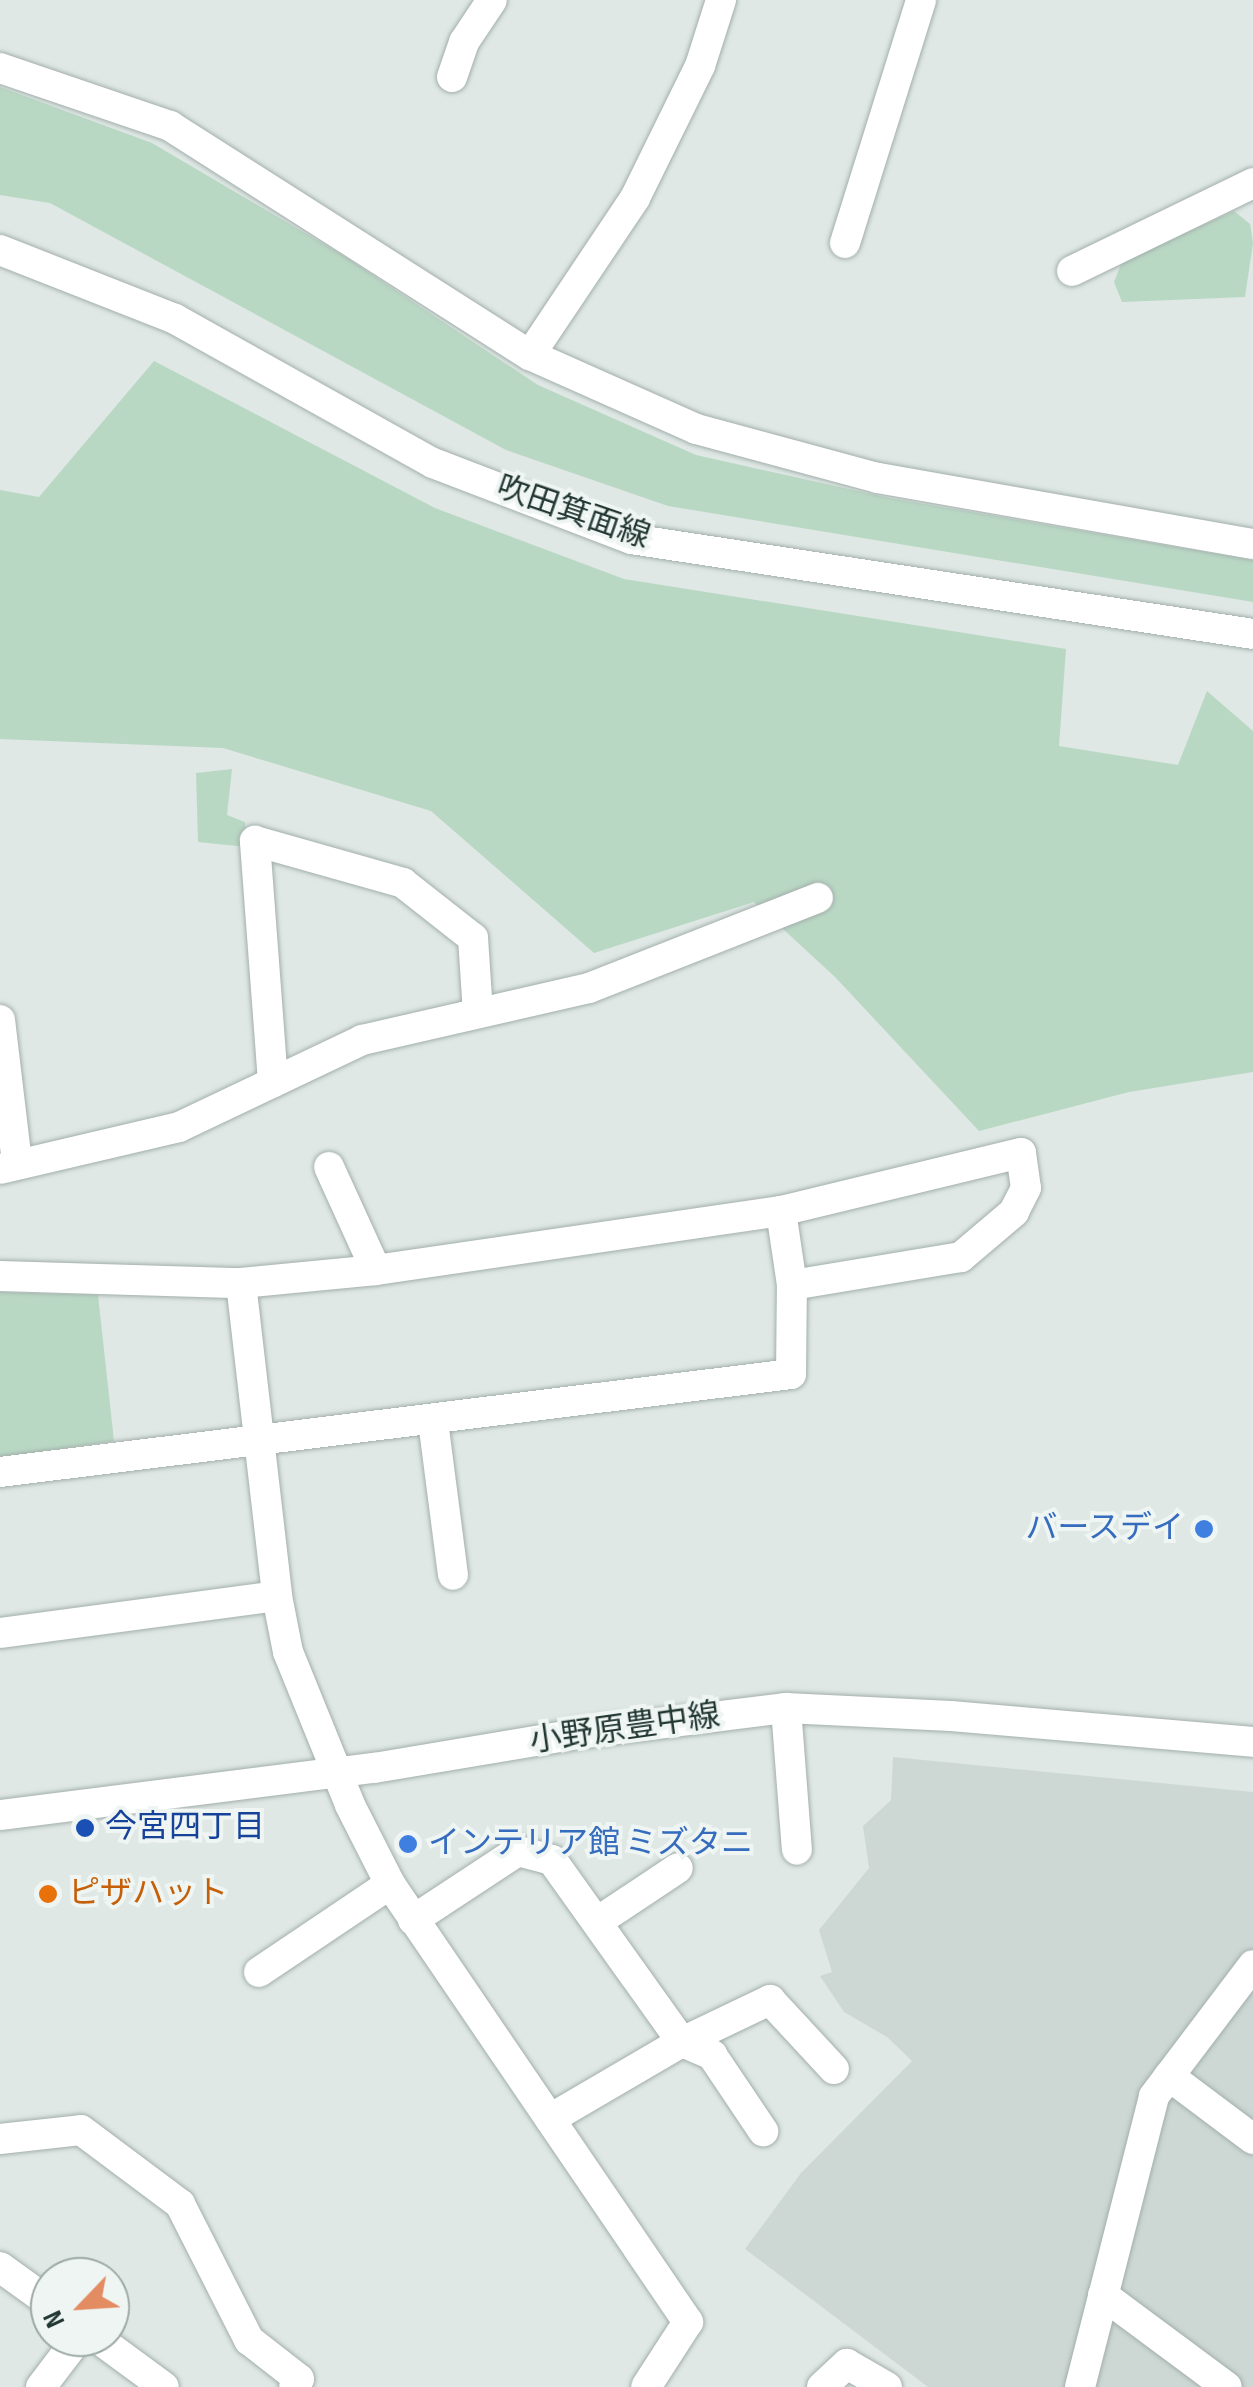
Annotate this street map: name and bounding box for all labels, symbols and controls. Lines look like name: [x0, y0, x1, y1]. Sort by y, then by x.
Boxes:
street label: 吹田箕面線: [491, 469, 655, 557]
place label: バースデイ: [1024, 1510, 1184, 1548]
marker: バースデイ: [1193, 1518, 1215, 1540]
street label: 小野原豊中線: [527, 1697, 723, 1761]
place label: 今宮四丁目: [105, 1809, 265, 1847]
marker: 今宮四丁目: [74, 1817, 96, 1839]
place label: インテリア館 ミズタニ: [428, 1825, 753, 1863]
marker: インテリア館 ミズタニ: [397, 1833, 419, 1855]
place label: ピザハット: [68, 1875, 228, 1913]
marker: ピザハット: [37, 1883, 59, 1905]
north arrow: [30, 2257, 130, 2357]
text: N: [36, 2305, 72, 2333]

